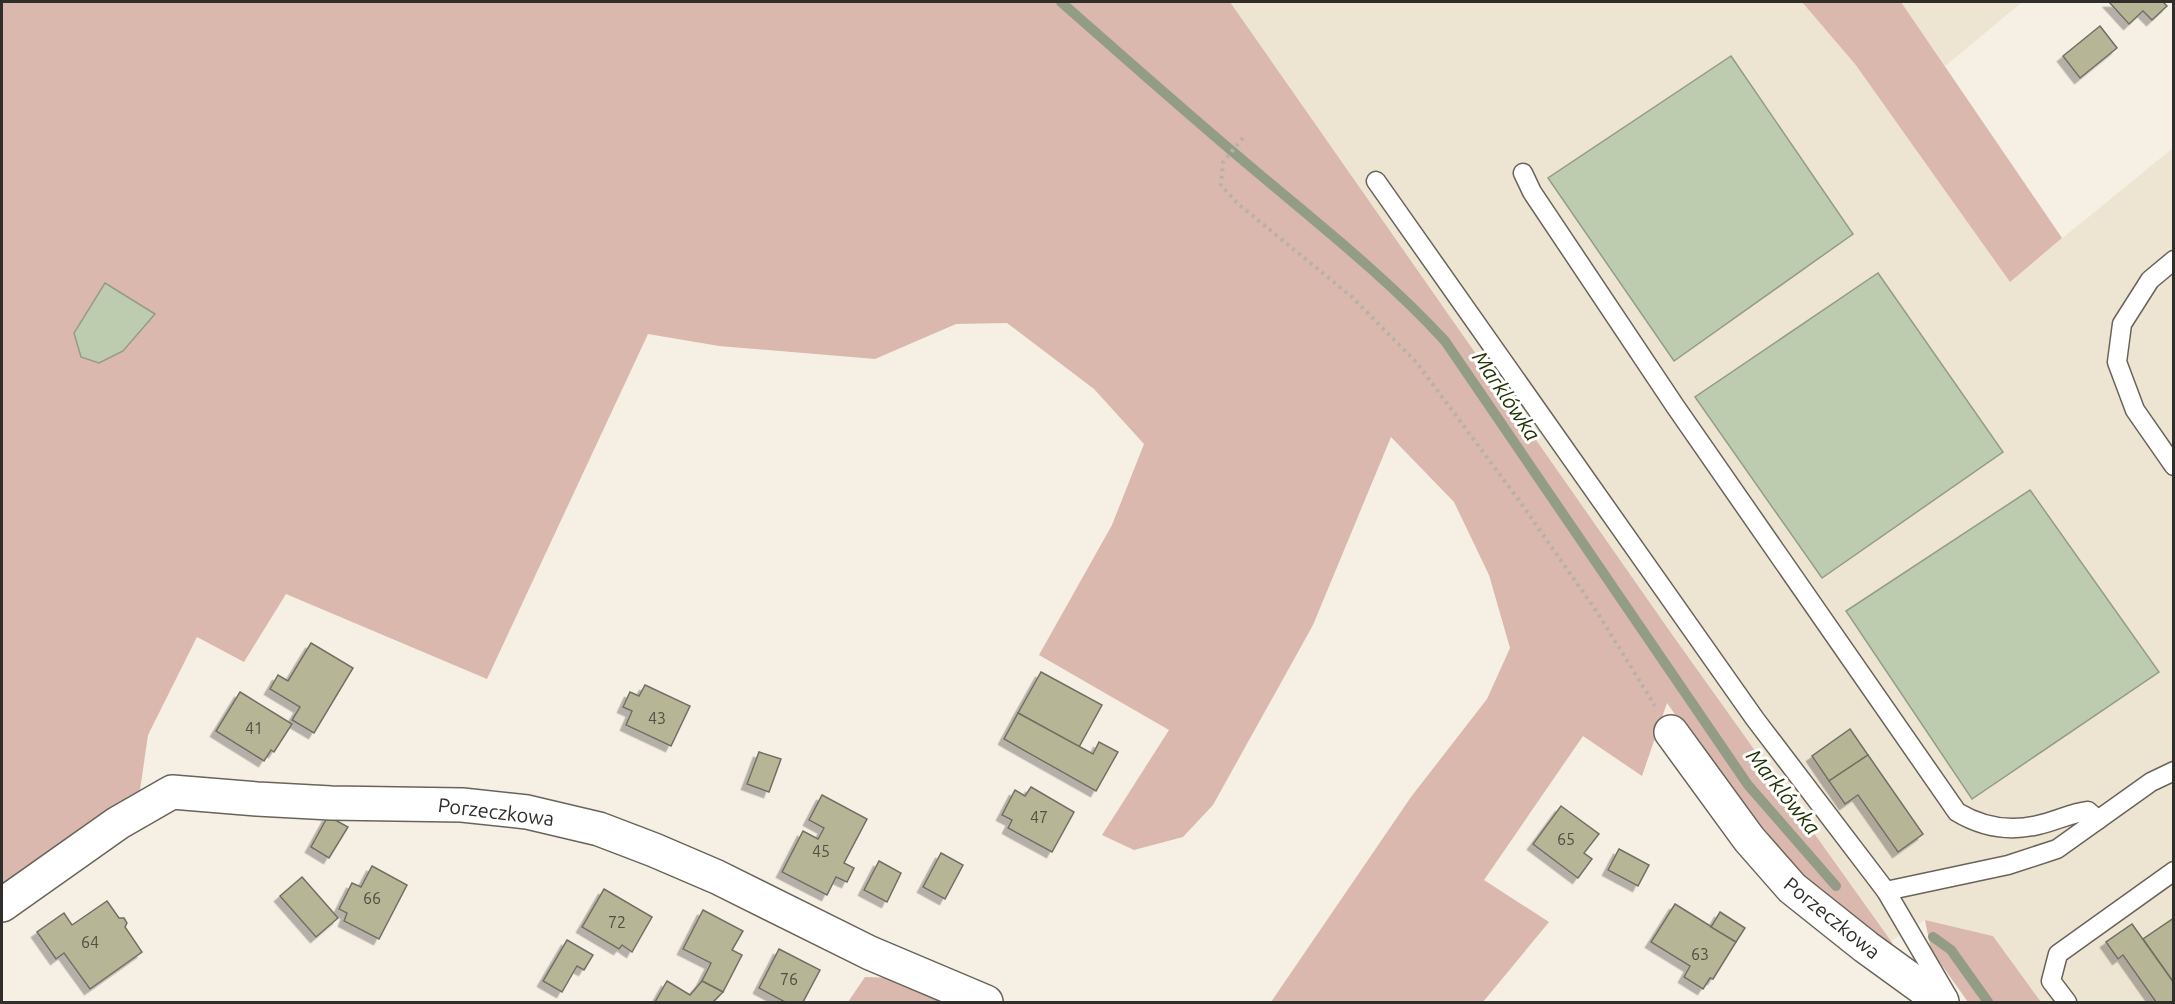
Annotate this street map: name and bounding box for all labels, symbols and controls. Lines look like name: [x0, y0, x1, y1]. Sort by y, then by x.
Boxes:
water label: Marklówka: [1468, 346, 1546, 445]
house number: 43: [648, 709, 666, 727]
house number: 41: [245, 719, 263, 737]
water label: Marklówka: [1742, 744, 1825, 839]
street label: Porzeczkowa: [437, 793, 555, 830]
house number: 47: [1030, 808, 1048, 826]
house number: 65: [1557, 830, 1575, 848]
house number: 45: [812, 842, 830, 860]
street label: Porzeczkowa: [1780, 872, 1885, 963]
house number: 66: [363, 889, 381, 907]
house number: 72: [608, 913, 626, 931]
house number: 64: [81, 933, 99, 951]
house number: 63: [1691, 945, 1709, 963]
house number: 76: [780, 970, 798, 988]

